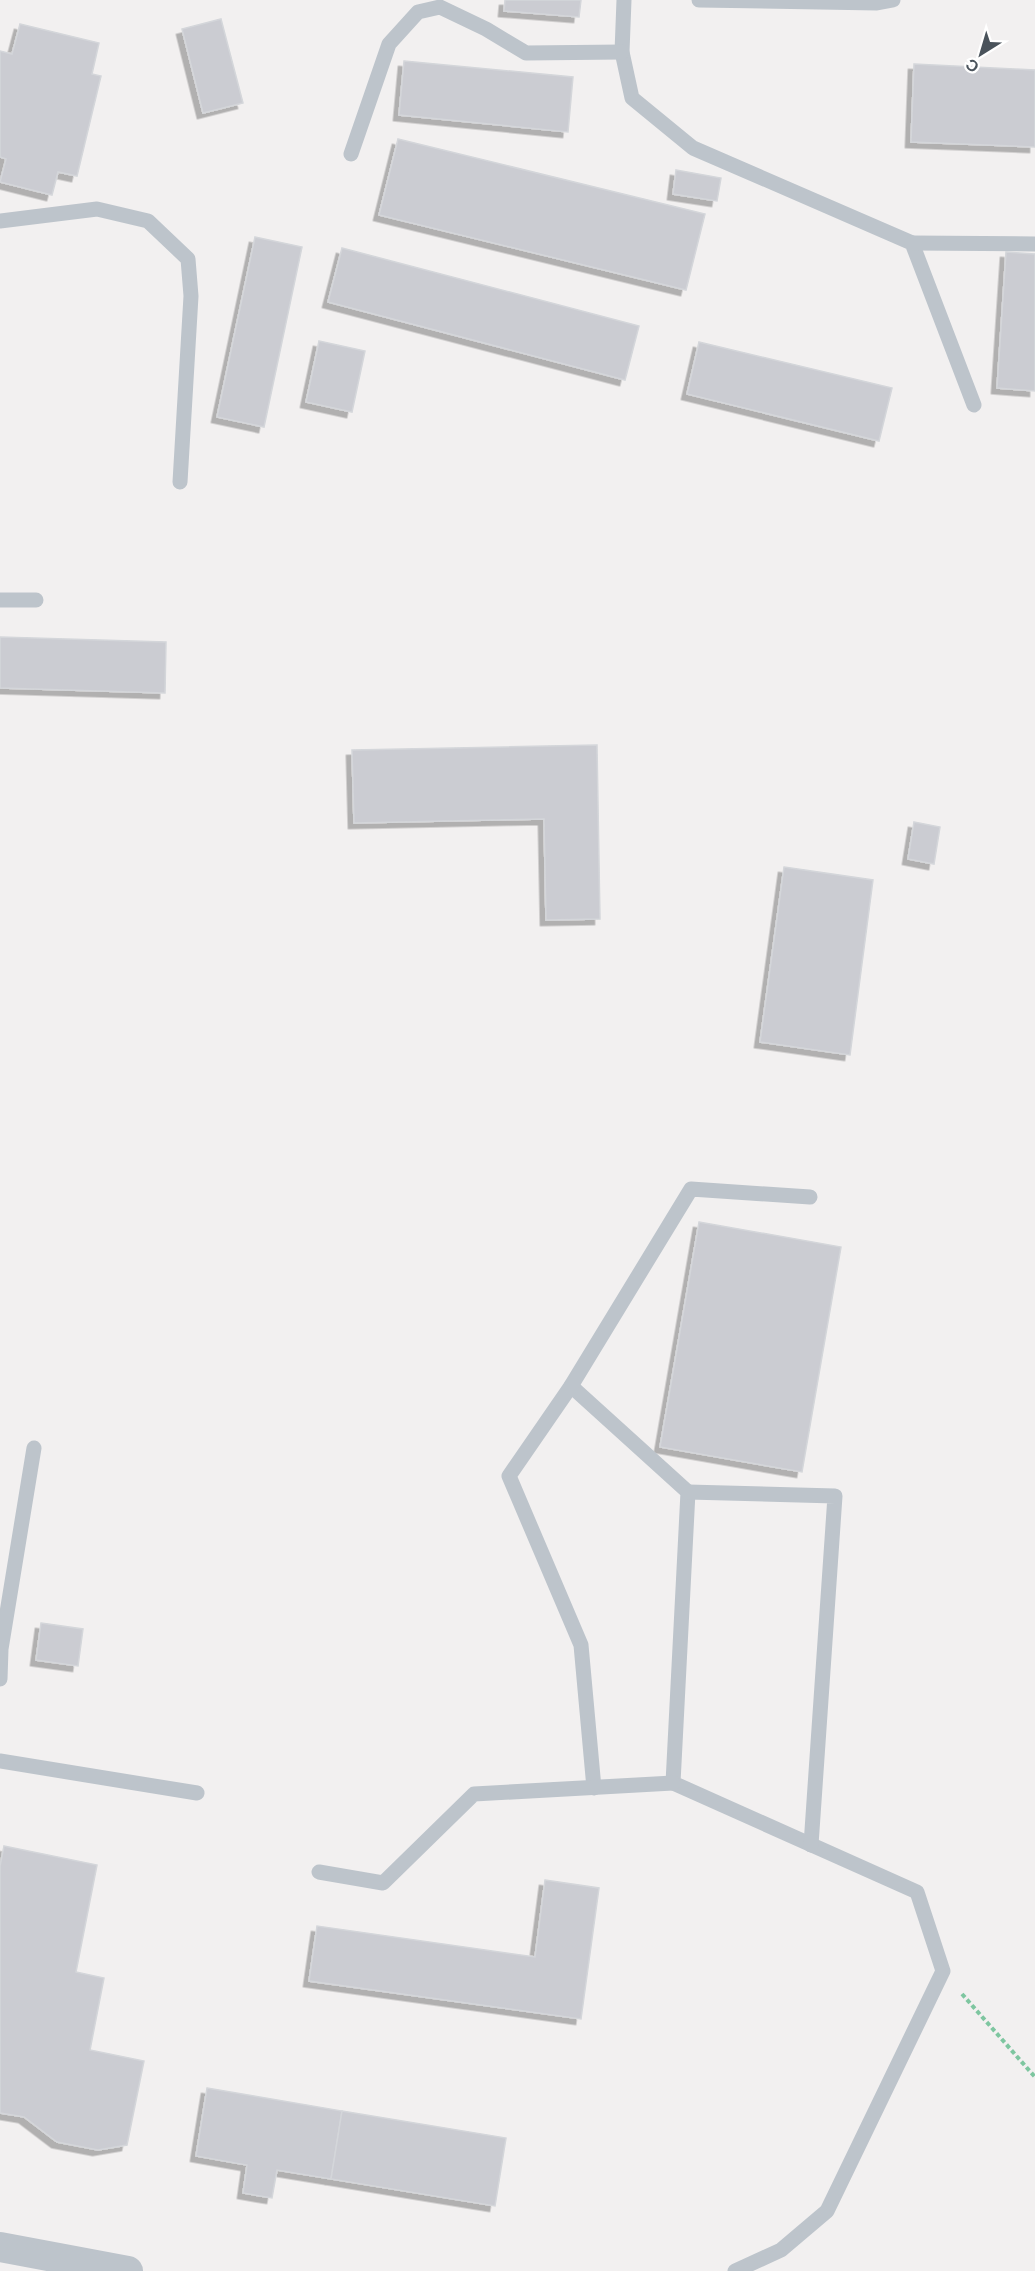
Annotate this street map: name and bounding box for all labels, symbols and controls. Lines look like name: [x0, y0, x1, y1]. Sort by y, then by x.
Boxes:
north arrow: [951, 24, 1011, 84]
text: С: [961, 53, 983, 77]

